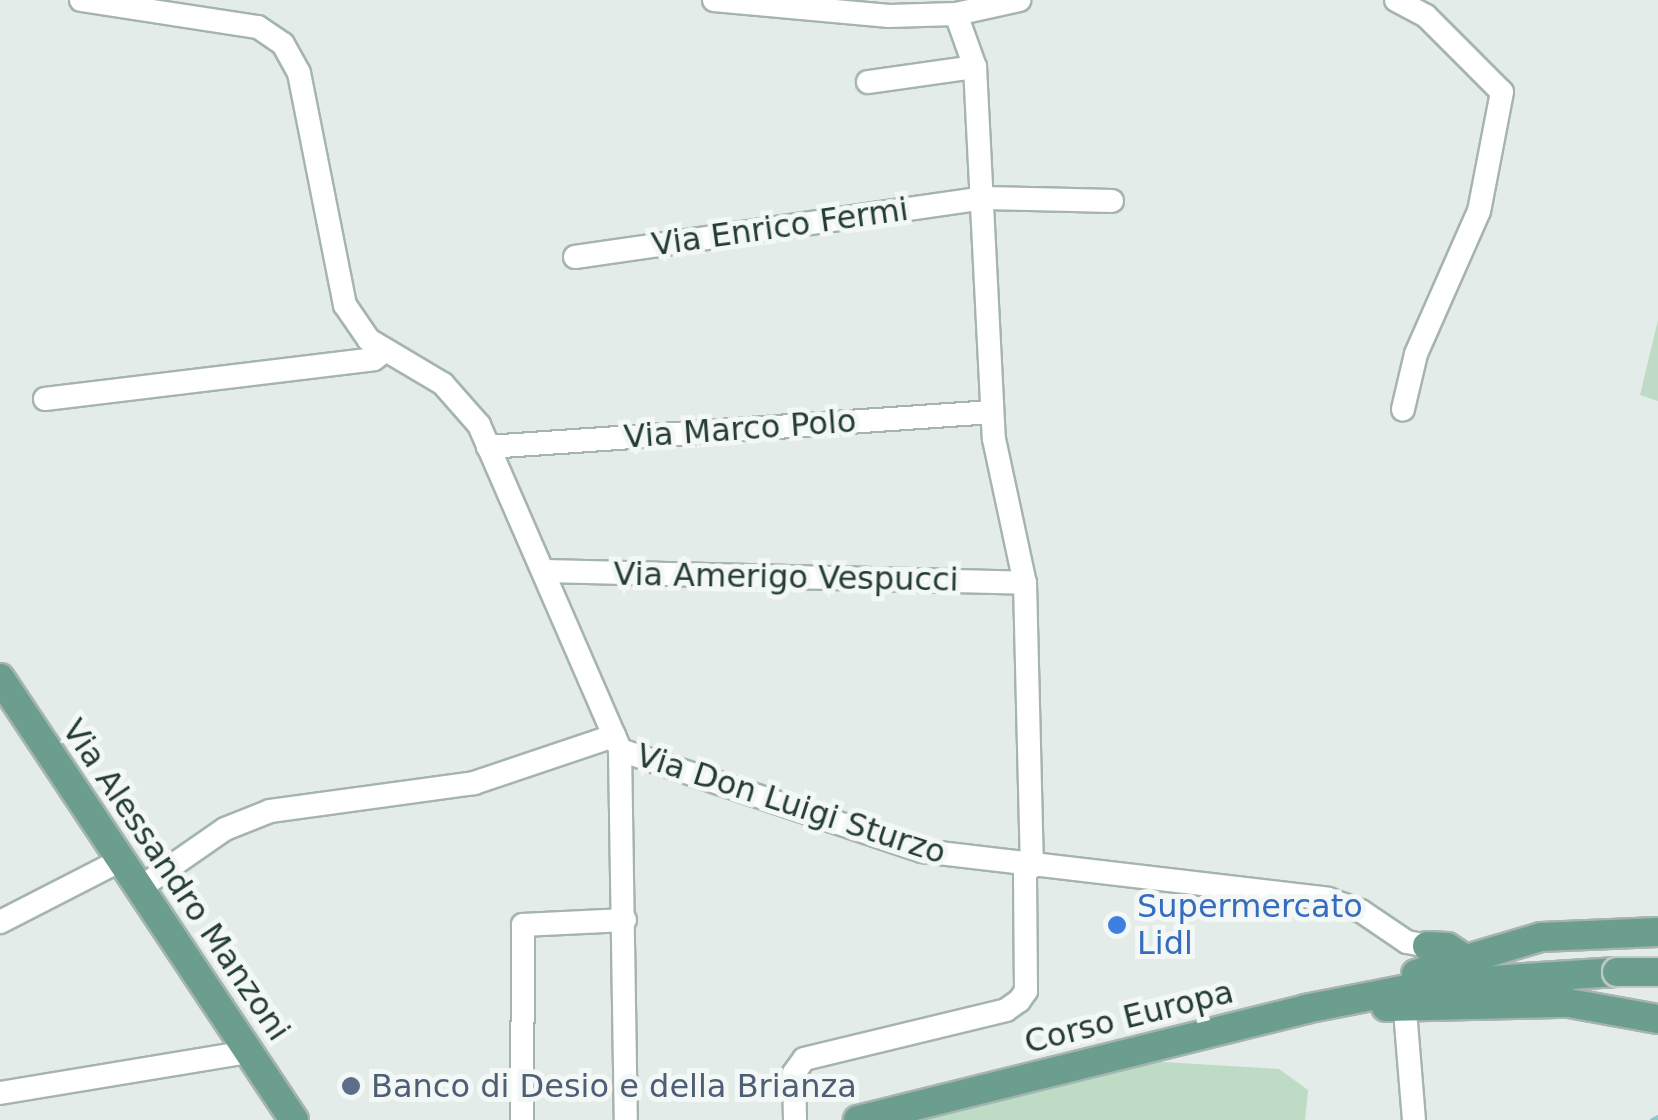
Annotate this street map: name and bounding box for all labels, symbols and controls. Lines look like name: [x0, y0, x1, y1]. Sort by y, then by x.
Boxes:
street label: Via Enrico Fermi: [649, 190, 911, 264]
street label: Via Marco Polo: [622, 402, 858, 456]
street label: Via Amerigo Vespucci: [613, 555, 959, 599]
street label: Via Alessandro Manzoni: [54, 712, 298, 1048]
street label: Via Don Luigi Sturzo: [631, 736, 951, 872]
place label: Supermercato Lidl: [1137, 888, 1363, 963]
marker: Supermercato Lidl: [1106, 914, 1128, 936]
street label: Corso Europa: [1021, 972, 1237, 1062]
place label: Banco di Desio e della Brianza: [371, 1067, 857, 1105]
marker: Banco di Desio e della Brianza: [340, 1075, 362, 1097]

